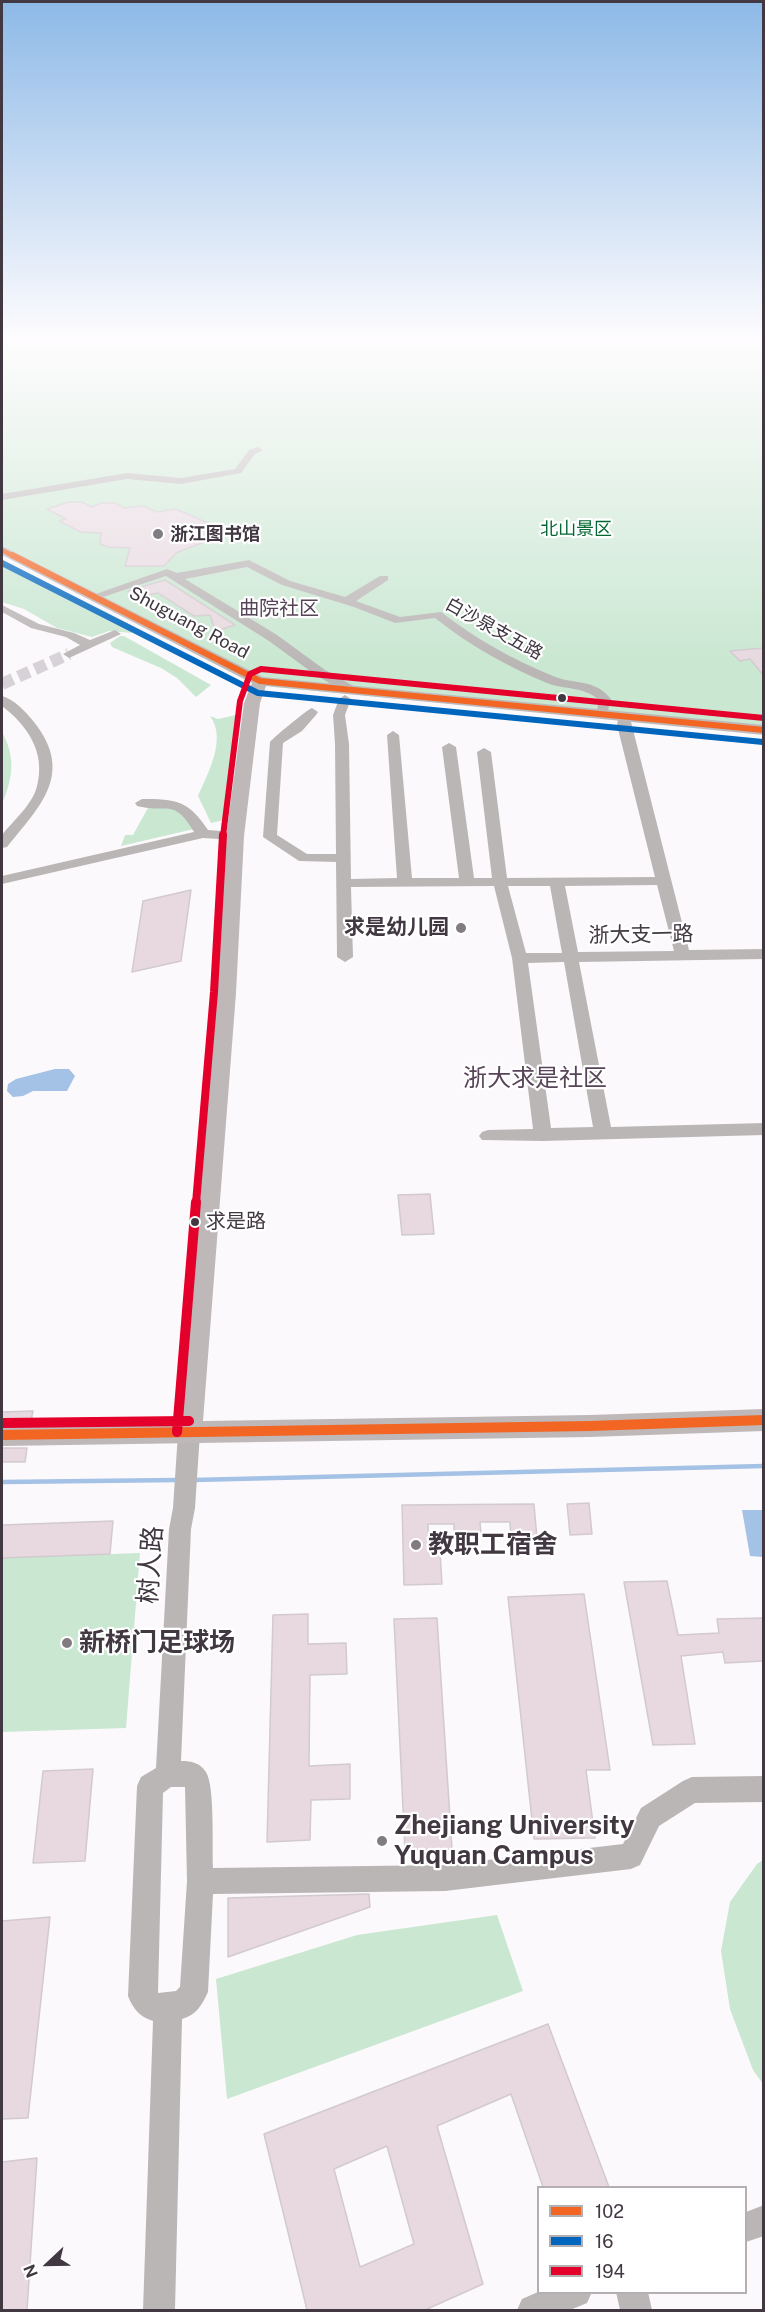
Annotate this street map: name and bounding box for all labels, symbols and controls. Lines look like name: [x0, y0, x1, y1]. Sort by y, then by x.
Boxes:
park label: 北山景区: [540, 518, 612, 540]
place label: 浙江图书馆: [170, 523, 260, 545]
marker: 浙江图书馆: [151, 527, 165, 541]
street label: Shuguang Road: [125, 582, 253, 664]
street label: 白沙泉支五路: [442, 593, 546, 665]
district label: 曲院社区: [239, 597, 319, 621]
unlabelled marker: [556, 692, 568, 704]
place label: 求是幼儿园: [344, 915, 449, 941]
marker: 求是幼儿园: [454, 921, 468, 935]
street label: 浙大支一路: [588, 921, 694, 949]
district label: 浙大求是社区: [463, 1065, 607, 1093]
place label: 求是路: [206, 1210, 266, 1234]
marker: 求是路: [189, 1216, 201, 1228]
street label: 树人路: [133, 1525, 169, 1605]
place label: 教职工宿舍: [428, 1529, 558, 1561]
marker: 教职工宿舍: [409, 1538, 423, 1552]
place label: 新桥门足球场: [79, 1627, 235, 1659]
marker: 新桥门足球场: [60, 1636, 74, 1650]
place label: Zhejiang University Yuquan Campus: [394, 1810, 635, 1871]
marker: Zhejiang University Yuquan Campus: [375, 1834, 389, 1848]
legend: [537, 2186, 747, 2294]
text: 102: [595, 2201, 624, 2222]
text: 16: [595, 2231, 614, 2252]
north arrow: [18, 2234, 78, 2294]
text: 194: [595, 2261, 625, 2282]
text: N: [20, 2262, 42, 2280]

